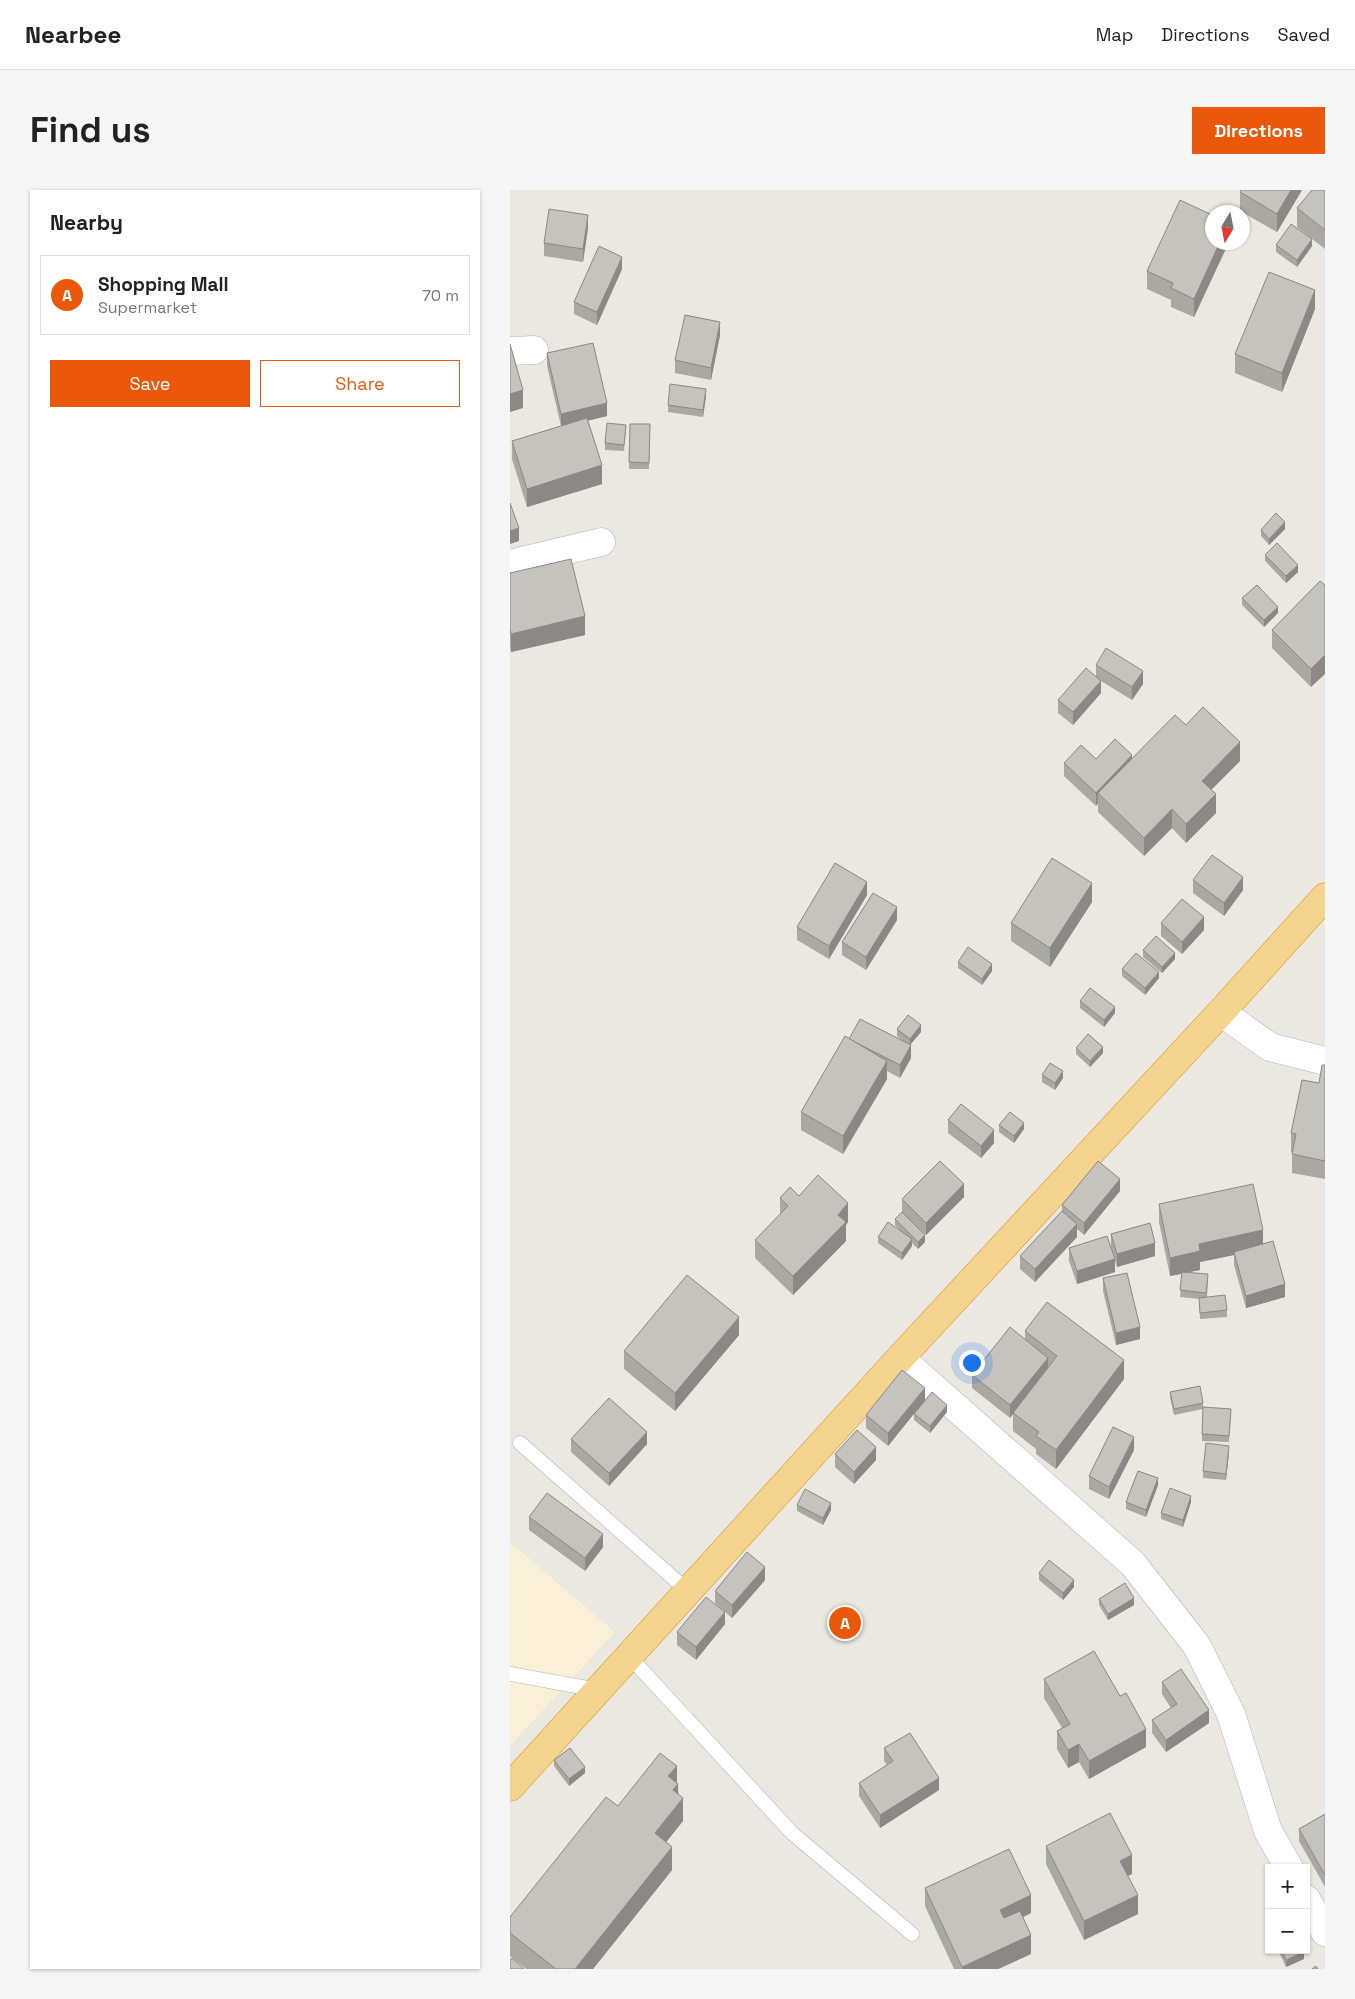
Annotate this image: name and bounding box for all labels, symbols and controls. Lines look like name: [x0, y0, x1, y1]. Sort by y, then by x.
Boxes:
text: Nearbee: [25, 19, 121, 50]
text: Map: [1096, 23, 1133, 46]
text: Directions: [1161, 23, 1250, 46]
text: Saved: [1278, 23, 1330, 46]
button: Directions: [1192, 107, 1325, 154]
text: Find us: [30, 108, 151, 152]
north arrow: [1205, 205, 1250, 250]
text: Nearby: [50, 209, 123, 236]
text: Shopping Mall: [98, 272, 229, 297]
text: A: [62, 285, 72, 306]
text: 70 m: [422, 285, 459, 306]
text: Supermarket: [98, 297, 197, 318]
button: Save: [50, 360, 250, 407]
button: Share: [260, 360, 460, 407]
your location: [959, 1350, 985, 1376]
pin: A: [829, 1604, 861, 1642]
map controls: [1265, 1864, 1310, 1954]
button: +: [1265, 1864, 1310, 1909]
button: −: [1265, 1909, 1310, 1954]

